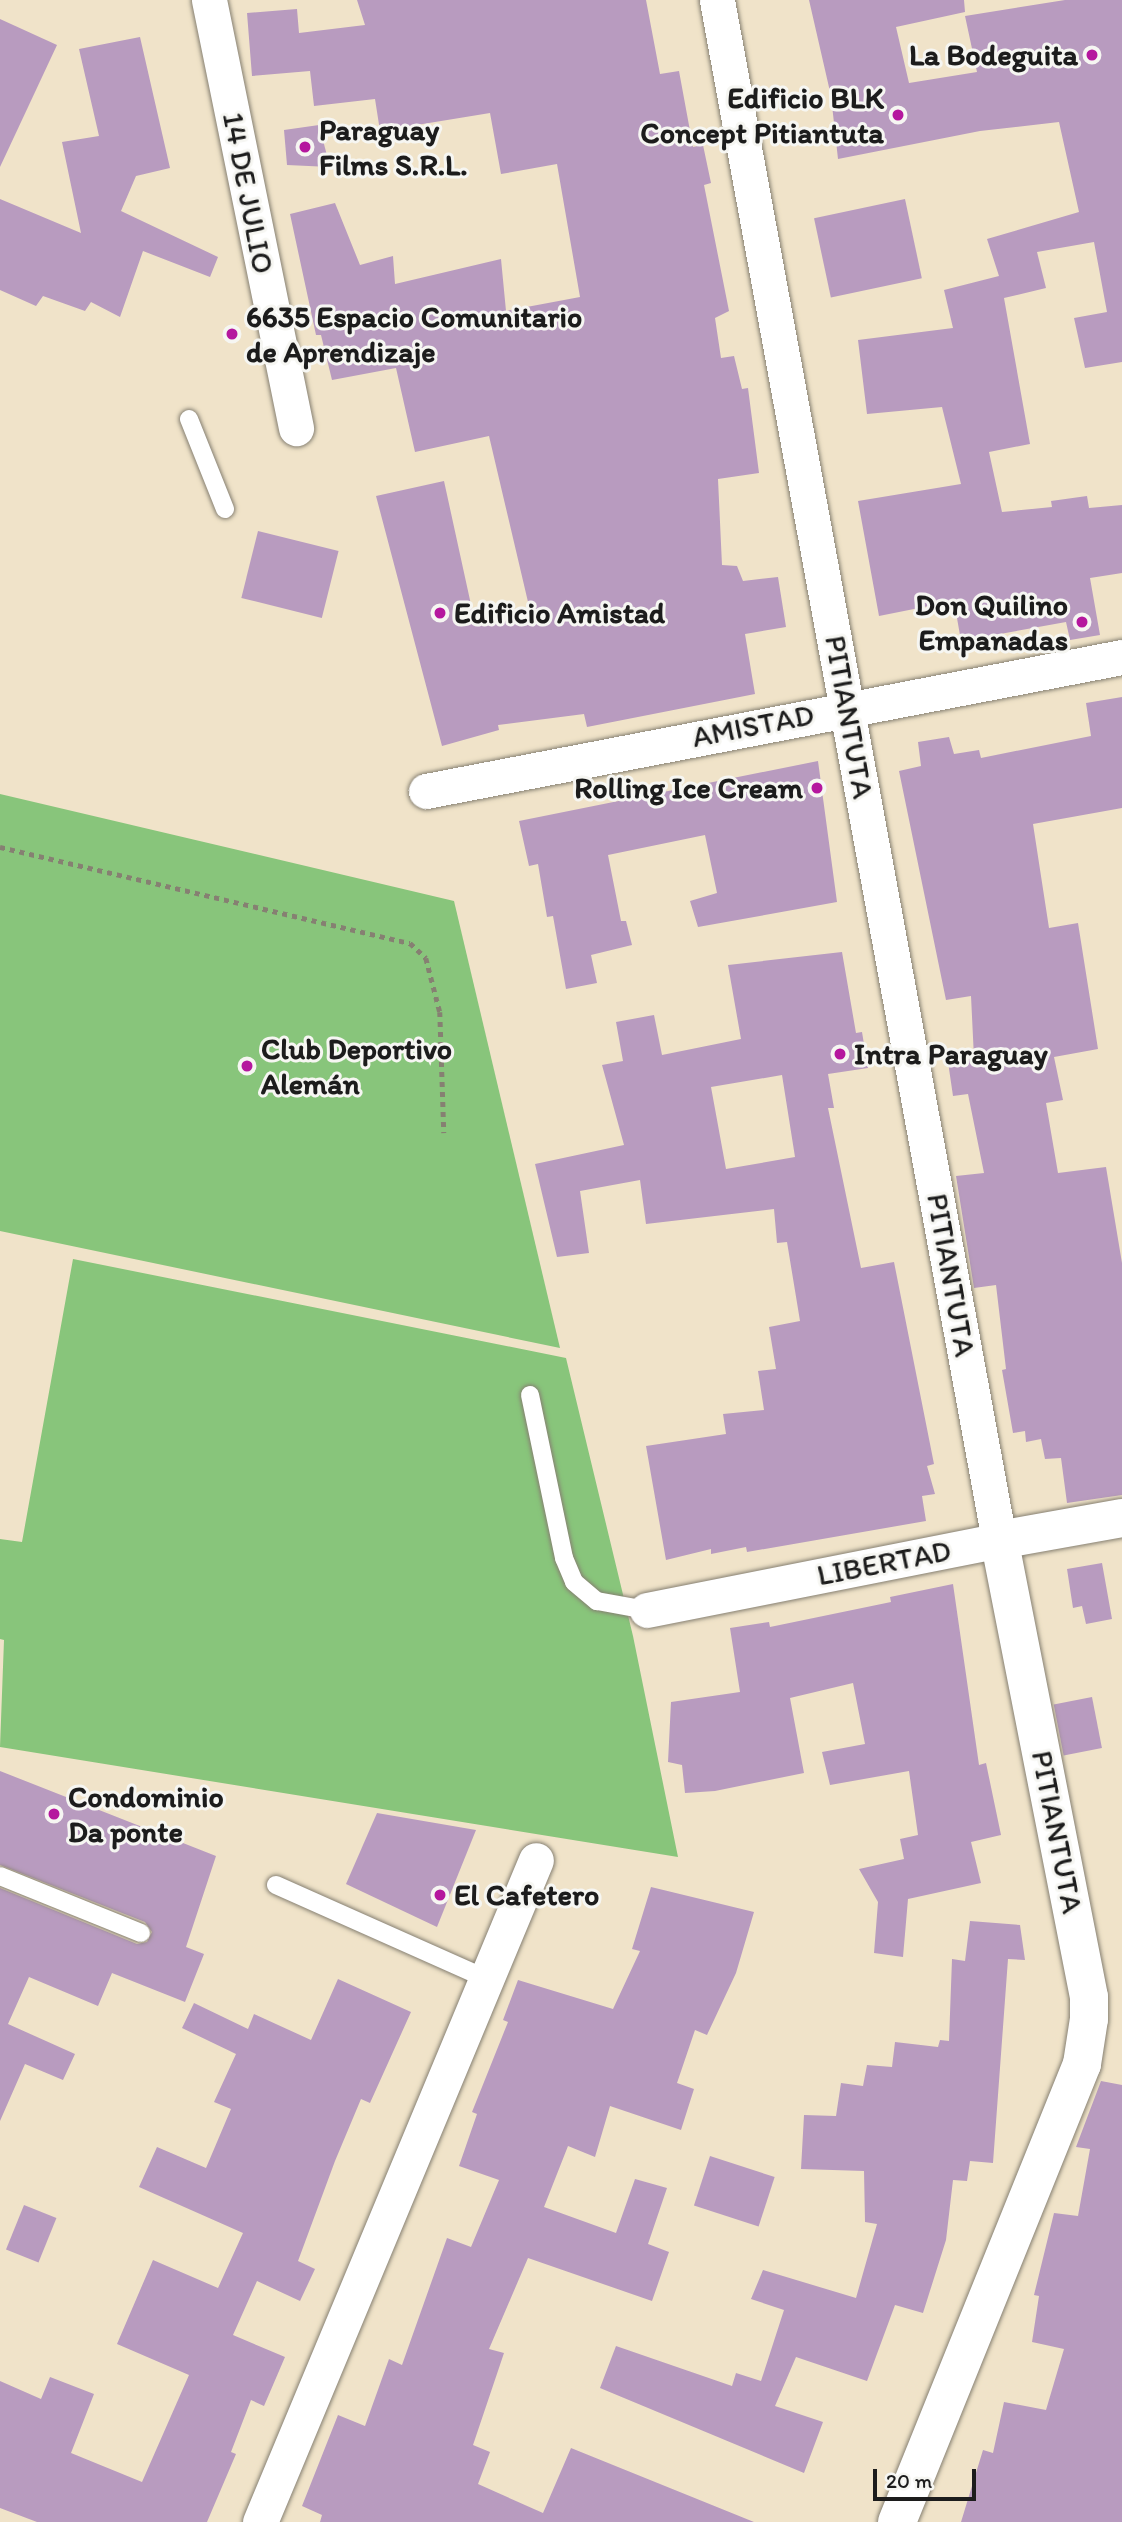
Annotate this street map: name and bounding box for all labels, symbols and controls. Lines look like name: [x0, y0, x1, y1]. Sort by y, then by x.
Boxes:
place label: La Bodeguita: [909, 37, 1078, 73]
marker: La Bodeguita: [1084, 47, 1100, 63]
place label: Edificio BLK Concept Pitiantuta: [641, 80, 884, 150]
marker: Edificio BLK Concept Pitiantuta: [890, 107, 906, 123]
street label: 14 DE JULIO: [215, 111, 281, 275]
place label: Paraguay Films S.R.L.: [319, 112, 468, 182]
marker: Paraguay Films S.R.L.: [297, 139, 313, 155]
place label: 6635 Espacio Comunitario de Aprendizaje: [246, 299, 582, 370]
marker: 6635 Espacio Comunitario de Aprendizaje: [224, 326, 240, 342]
place label: Don Quilino Empanadas: [916, 587, 1068, 658]
place label: Edificio Amistad: [454, 595, 665, 631]
marker: Edificio Amistad: [432, 605, 448, 621]
marker: Don Quilino Empanadas: [1074, 614, 1090, 630]
street label: PITIANTUTA: [817, 633, 881, 801]
street label: AMISTAD: [689, 697, 817, 755]
place label: Rolling Ice Cream: [575, 770, 803, 806]
marker: Rolling Ice Cream: [809, 780, 825, 796]
place label: Club Deportivo Alemán: [261, 1031, 452, 1102]
place label: Intra Paraguay: [854, 1036, 1048, 1072]
marker: Intra Paraguay: [832, 1046, 848, 1062]
marker: Club Deportivo Alemán: [239, 1058, 255, 1074]
street label: PITIANTUTA: [919, 1191, 983, 1359]
street label: LIBERTAD: [814, 1532, 954, 1594]
street label: PITIANTUTA: [1024, 1748, 1090, 1916]
place label: Condominio Da ponte: [68, 1779, 224, 1850]
marker: Condominio Da ponte: [46, 1806, 62, 1822]
place label: El Cafetero: [454, 1877, 599, 1913]
marker: El Cafetero: [432, 1887, 448, 1903]
scale bar: [877, 2456, 980, 2500]
text: 20 m: [886, 2468, 932, 2493]

